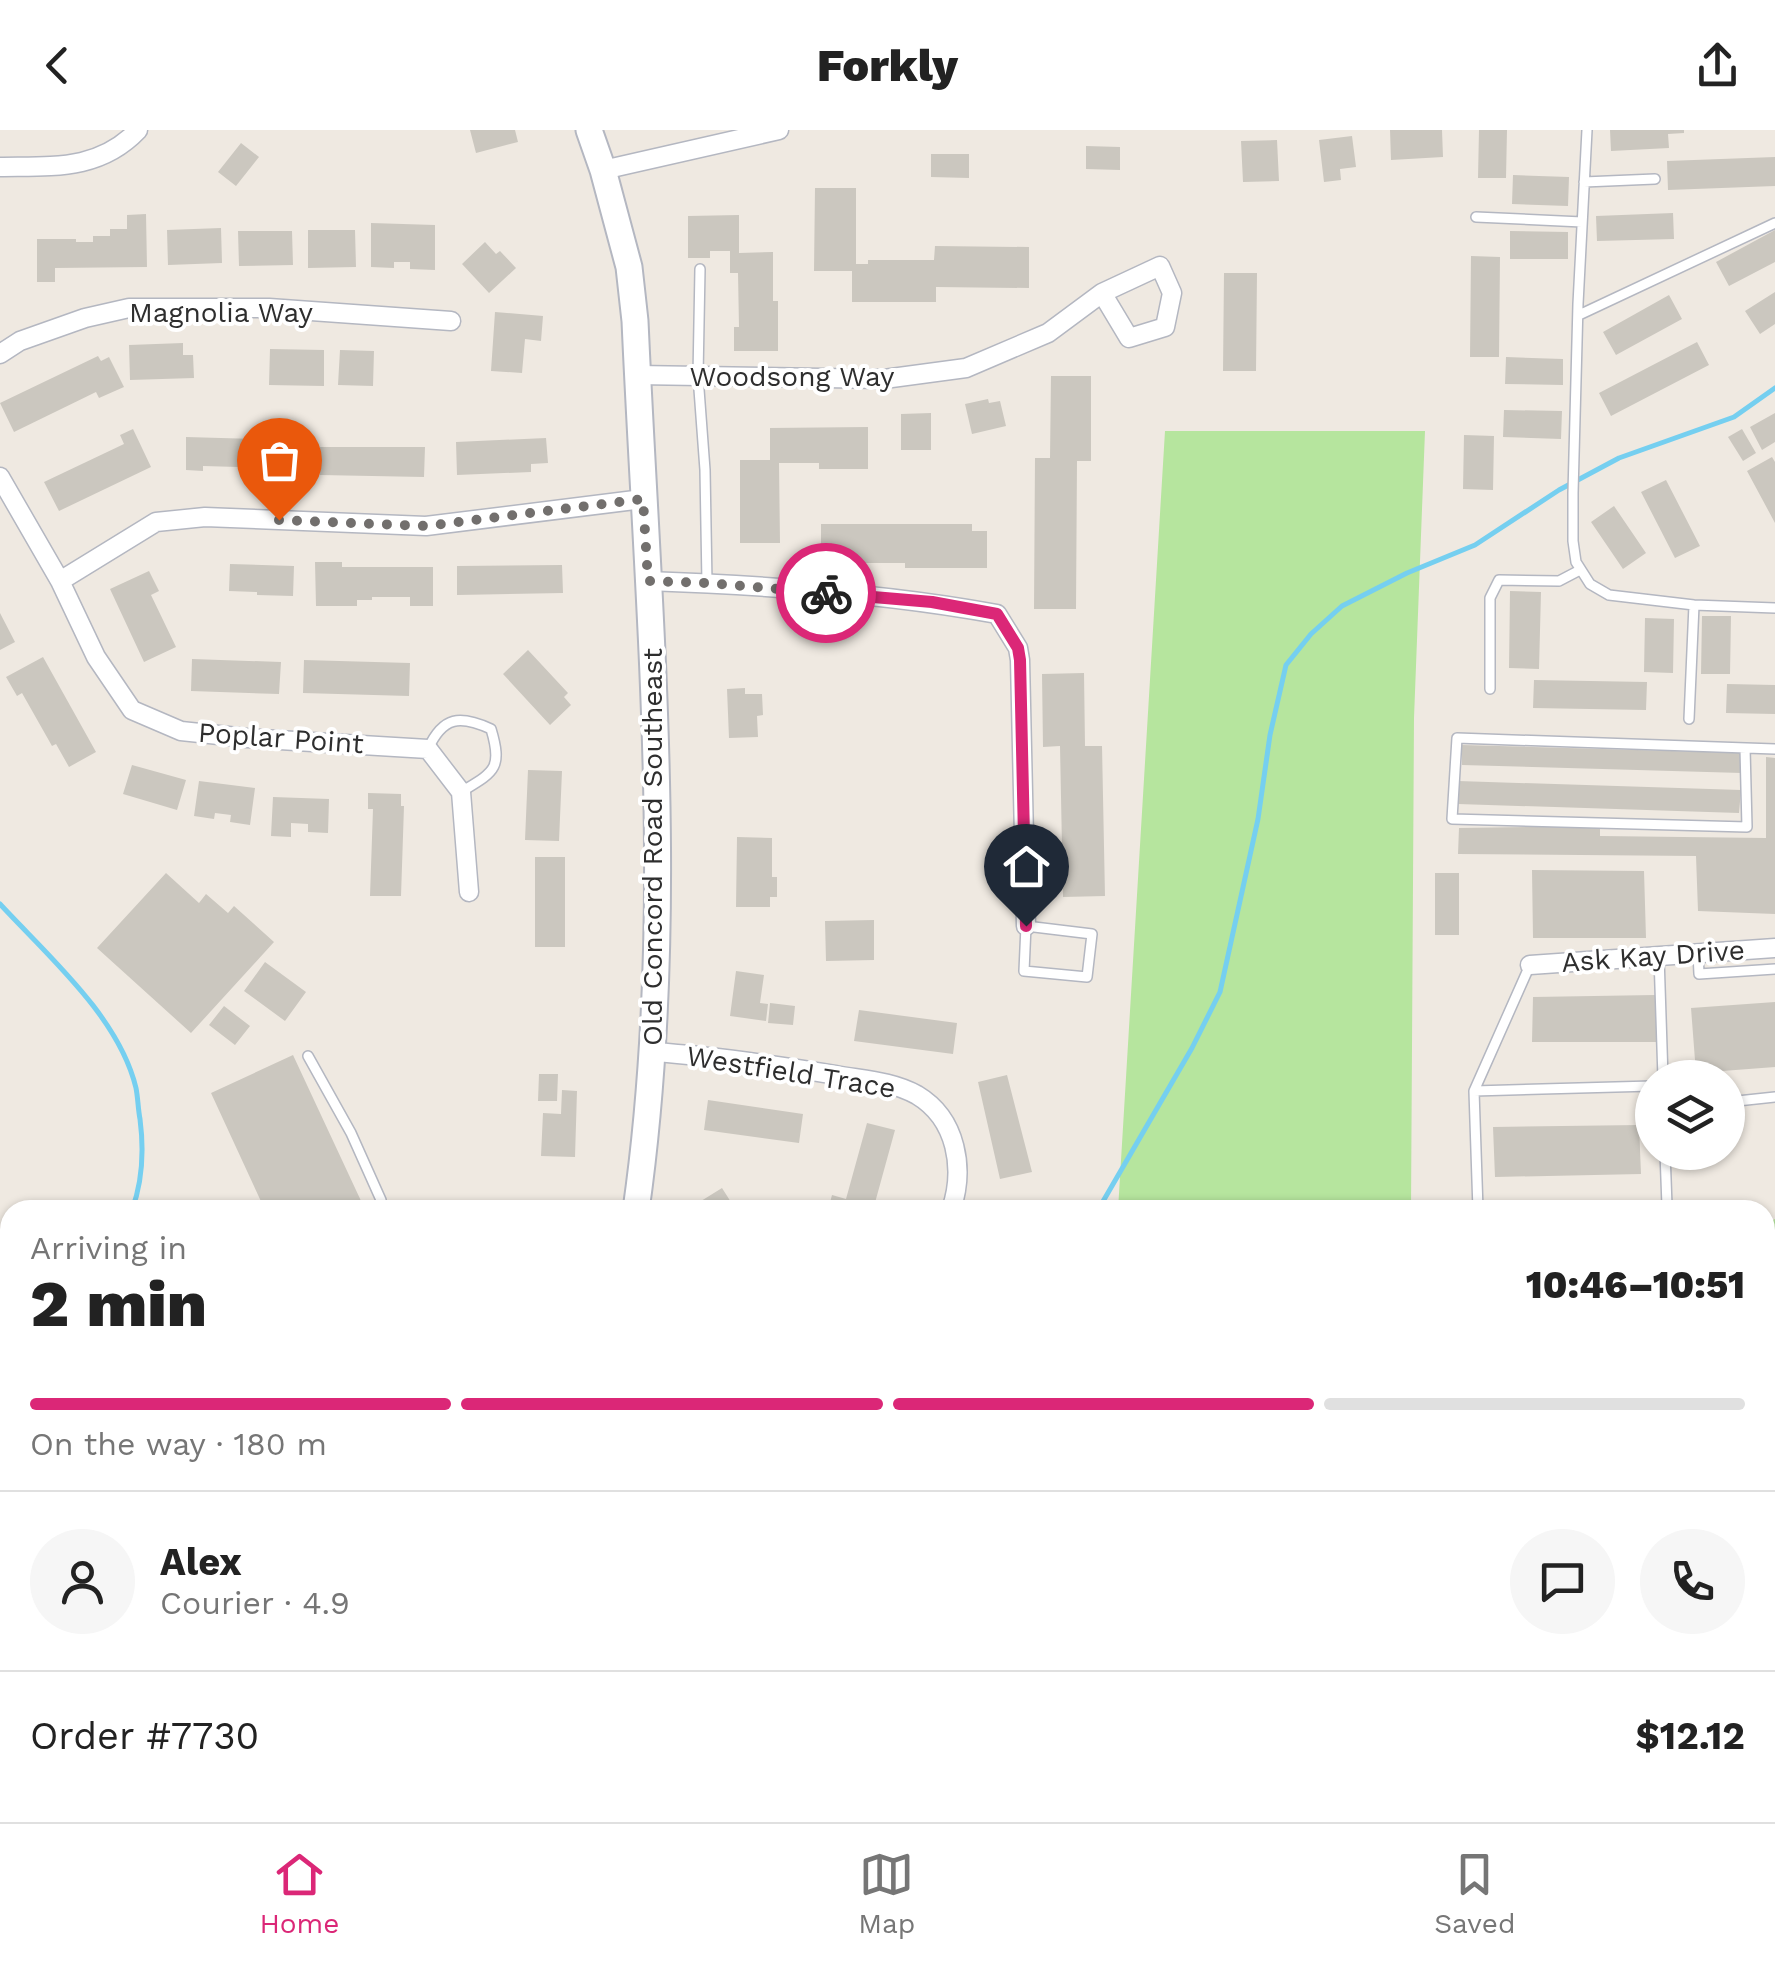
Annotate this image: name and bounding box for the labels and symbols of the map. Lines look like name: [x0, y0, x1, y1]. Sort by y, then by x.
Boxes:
street label: Magnolia Way: [129, 296, 314, 329]
street label: Woodsong Way: [689, 360, 895, 393]
pin: [237, 418, 322, 521]
courier: [776, 543, 876, 643]
street label: Old Concord Road Southeast: [636, 648, 669, 1046]
street label: Poplar Point: [197, 716, 365, 760]
pin: [984, 824, 1069, 927]
street label: Ask Kay Drive: [1560, 933, 1746, 979]
street label: Westfield Trace: [684, 1039, 898, 1105]

